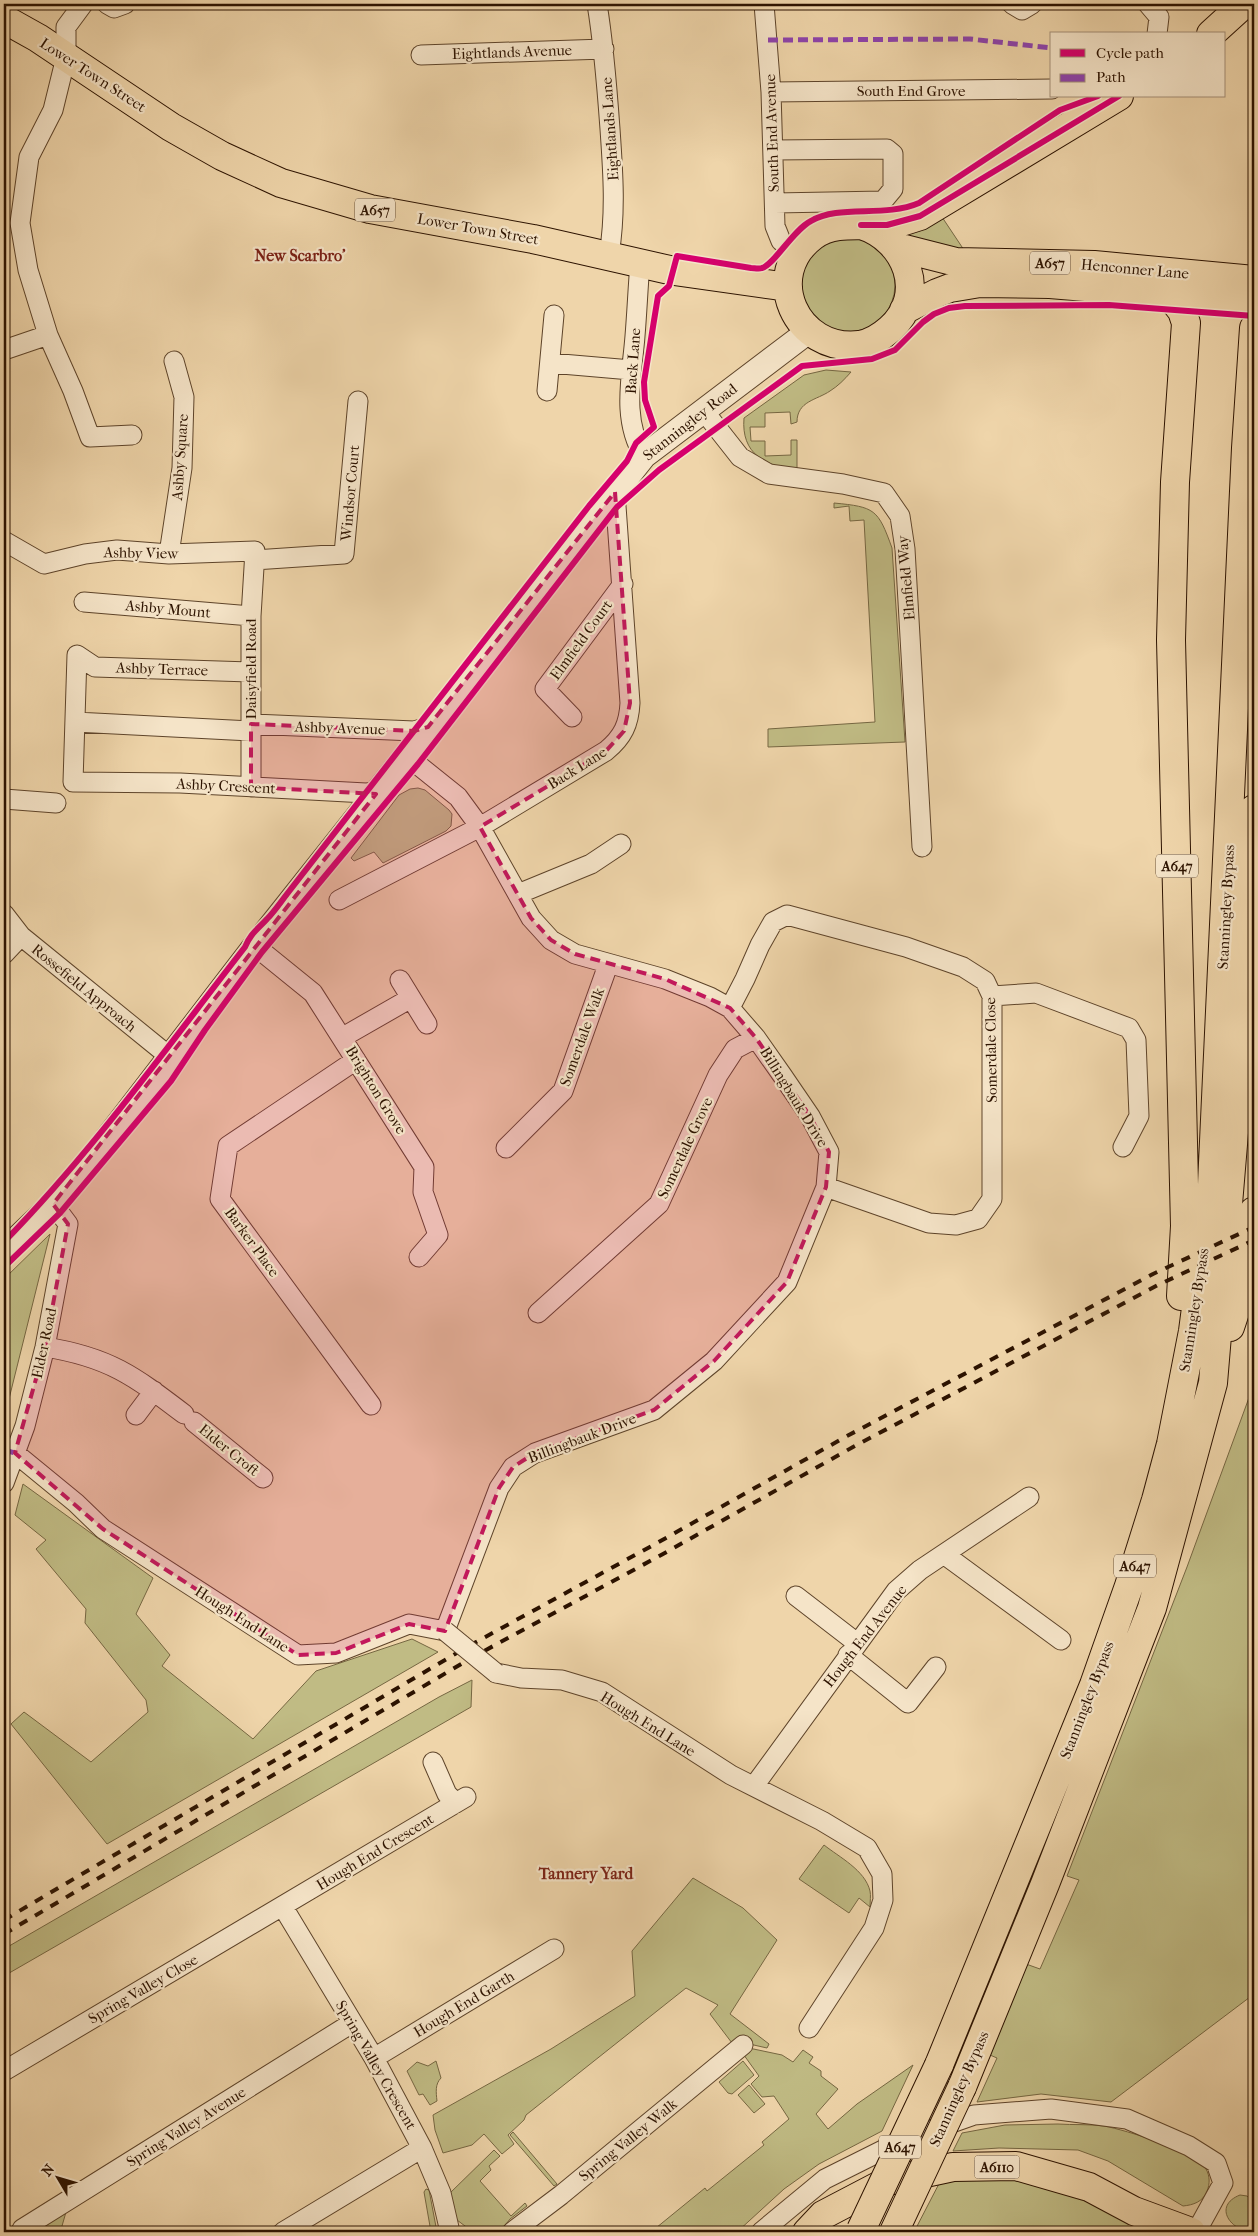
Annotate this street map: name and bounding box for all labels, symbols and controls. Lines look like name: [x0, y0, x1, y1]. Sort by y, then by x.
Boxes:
legend: [1050, 32, 1226, 98]
street label: Lower Town Street: [37, 34, 150, 116]
street label: Eightlands Avenue: [452, 41, 573, 63]
text: Cycle path: [1096, 44, 1164, 62]
text: Path: [1096, 68, 1126, 86]
street label: South End Avenue: [761, 73, 783, 192]
street label: Eightlands Lane: [597, 76, 623, 181]
street label: South End Grove: [857, 82, 966, 100]
road number: A657: [355, 198, 395, 222]
street label: Lower Town Street: [416, 209, 541, 249]
district label: New Scarbro': [254, 246, 346, 265]
road number: A657: [1030, 252, 1070, 274]
street label: Henconner Lane: [1080, 255, 1190, 283]
street label: Back Lane: [622, 327, 644, 395]
street label: Stanningley Road: [639, 379, 741, 464]
street label: Ashby Square: [168, 412, 192, 502]
street label: Windsor Court: [337, 444, 363, 543]
street label: Elmfield Way: [893, 534, 919, 621]
street label: Ashby View: [102, 543, 179, 563]
street label: Ashby Mount: [124, 596, 212, 622]
street label: Elmfield Court: [546, 596, 617, 684]
street label: Daisyfield Road: [242, 618, 260, 719]
street label: Ashby Terrace: [115, 658, 209, 680]
street label: Ashby Avenue: [293, 717, 386, 739]
street label: Back Lane: [544, 743, 610, 793]
street label: Ashby Crescent: [175, 774, 277, 798]
street label: Stanningley Bypass: [1214, 844, 1238, 970]
road number: A647: [1156, 854, 1198, 878]
street label: Rossefield Approach: [28, 940, 140, 1036]
street label: Somerdale Walk: [556, 985, 608, 1089]
street label: Somerdale Close: [981, 996, 1001, 1103]
street label: Brighton Grove: [342, 1043, 411, 1138]
street label: Billingbauk Drive: [756, 1044, 832, 1151]
street label: Somerdale Grove: [654, 1094, 717, 1202]
street label: Barker Place: [221, 1204, 284, 1281]
street label: Stanningley Bypass: [1175, 1246, 1213, 1373]
street label: Elder Road: [28, 1305, 60, 1380]
street label: Billingbauk Drive: [525, 1409, 639, 1467]
street label: Elder Croft: [195, 1420, 263, 1480]
road number: A647: [1114, 1554, 1156, 1578]
street label: Hough End Avenue: [819, 1581, 911, 1691]
street label: Hough End Lane: [192, 1582, 293, 1656]
street label: Stanningley Bypass: [1056, 1638, 1118, 1762]
street label: Hough End Lane: [597, 1688, 699, 1761]
street label: Hough End Crescent: [313, 1810, 438, 1894]
district label: Tannery Yard: [538, 1864, 634, 1884]
street label: Spring Valley Close: [85, 1950, 202, 2028]
street label: Hough End Garth: [410, 1967, 518, 2041]
street label: Spring Valley Crescent: [332, 1997, 421, 2133]
street label: Stanningley Bypass: [925, 2028, 993, 2150]
street label: Spring Valley Avenue: [123, 2083, 249, 2171]
street label: Spring Valley Walk: [575, 2095, 681, 2185]
road number: A647: [879, 2136, 921, 2158]
north arrow: [32, 2154, 82, 2204]
road number: A6110: [974, 2156, 1020, 2178]
text: N: [38, 2161, 58, 2180]

